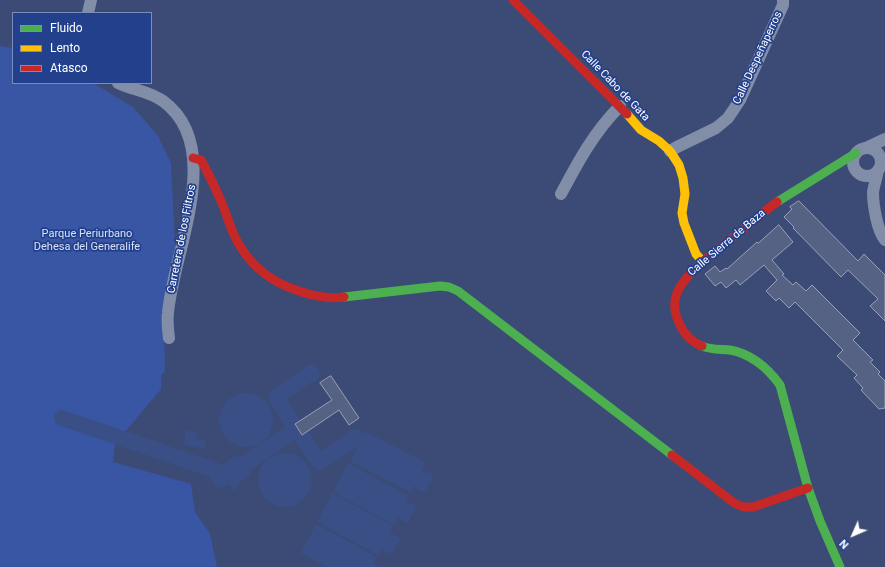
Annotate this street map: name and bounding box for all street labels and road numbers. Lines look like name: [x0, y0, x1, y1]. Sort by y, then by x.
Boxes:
street label: Calle Despeñaperros: [731, 9, 785, 107]
street label: Calle Cabo de Gata: [578, 48, 652, 124]
street label: Carretera de los Filtros: [165, 183, 199, 295]
street label: Calle Sierra de Baza: [686, 207, 768, 279]

